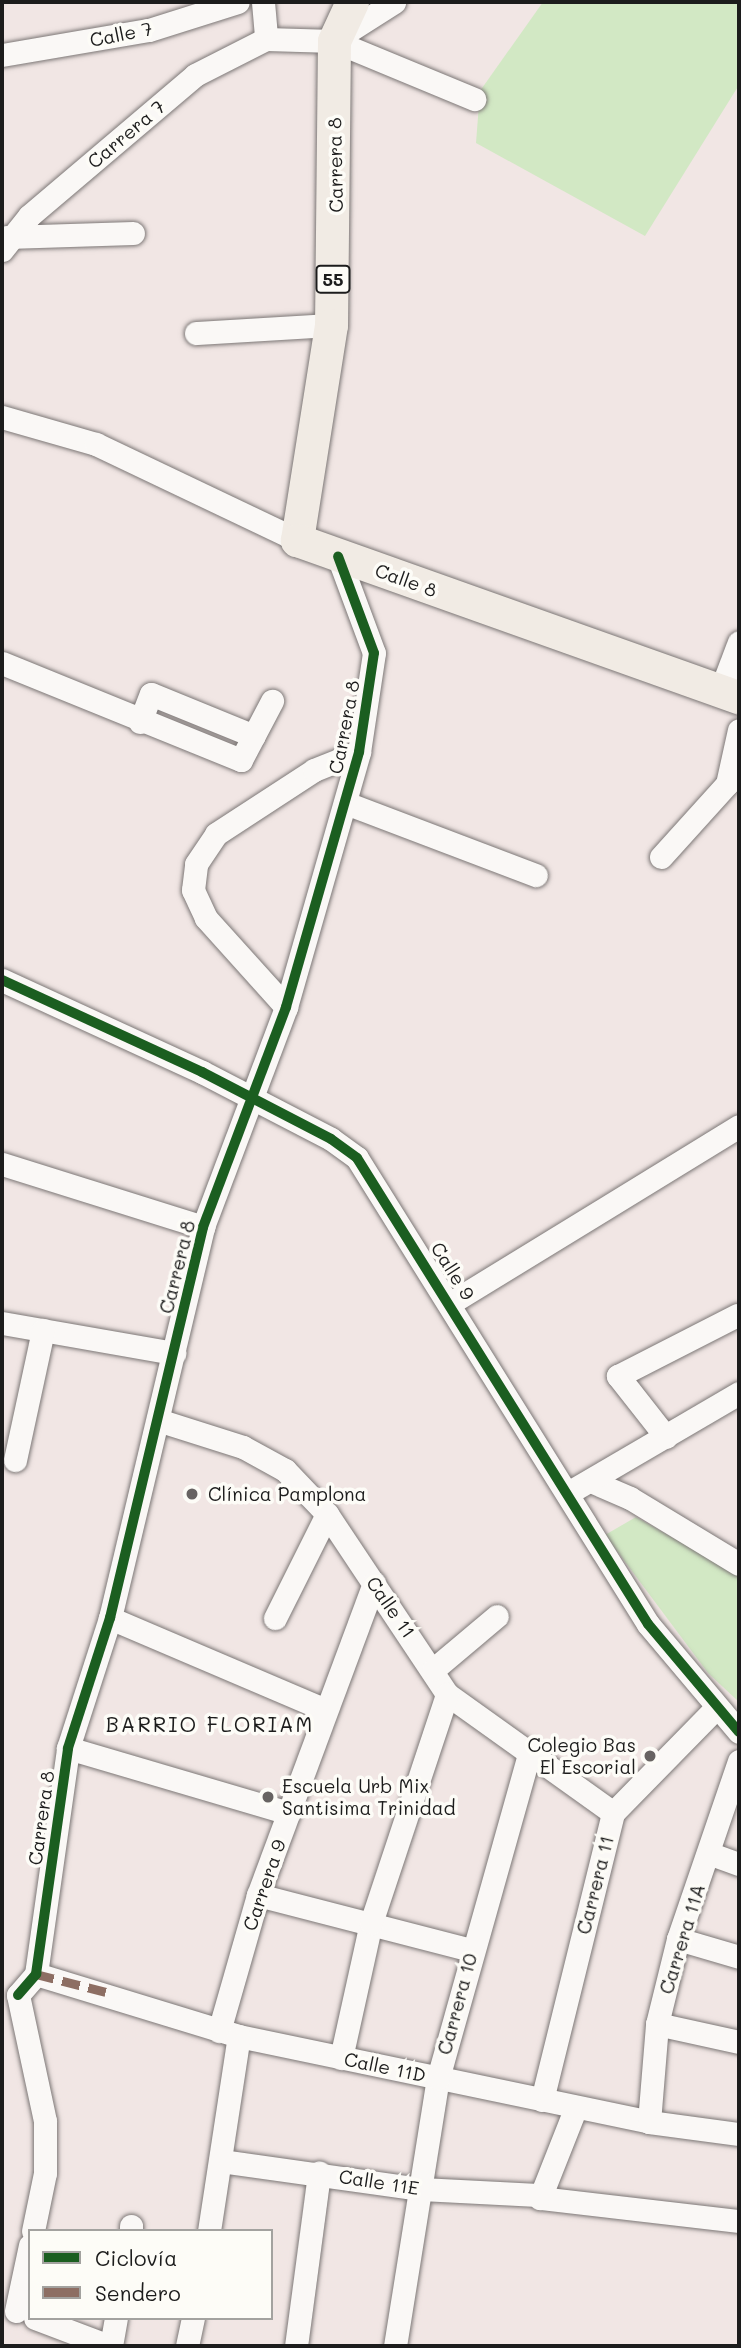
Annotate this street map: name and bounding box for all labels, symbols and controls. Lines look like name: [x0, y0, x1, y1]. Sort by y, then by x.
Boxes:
street label: Calle 7: [88, 17, 154, 51]
street label: Carrera 7: [83, 95, 169, 173]
street label: Carrera 8: [323, 117, 347, 213]
road number: 55: [314, 264, 352, 293]
street label: Calle 8: [372, 558, 440, 602]
street label: Carrera 8: [324, 678, 364, 776]
street label: Carrera 8: [154, 1218, 200, 1316]
street label: Calle 9: [426, 1238, 480, 1304]
place label: Clínica Pamplona: [208, 1483, 366, 1505]
marker: Clínica Pamplona: [182, 1484, 202, 1504]
street label: Calle 11: [362, 1572, 420, 1642]
district label: BARRIO FLORIAM: [108, 1711, 312, 1737]
place label: Colegio Bas El Escorial: [528, 1734, 636, 1778]
marker: Colegio Bas El Escorial: [642, 1748, 658, 1764]
street label: Carrera 8: [23, 1769, 59, 1867]
place label: Escuela Urb Mix Santisima Trinidad: [282, 1775, 456, 1819]
marker: Escuela Urb Mix Santisima Trinidad: [260, 1789, 276, 1805]
street label: Carrera 11: [572, 1833, 618, 1937]
street label: Carrera 9: [238, 1836, 290, 1934]
street label: Carrera 11A: [654, 1881, 710, 1997]
street label: Carrera 10: [433, 1951, 481, 2057]
street label: Calle 11D: [342, 2047, 428, 2087]
street label: Calle 11E: [337, 2164, 421, 2200]
legend: [28, 2229, 273, 2320]
text: Ciclovía: [95, 2244, 177, 2271]
text: Sendero: [95, 2279, 181, 2306]

